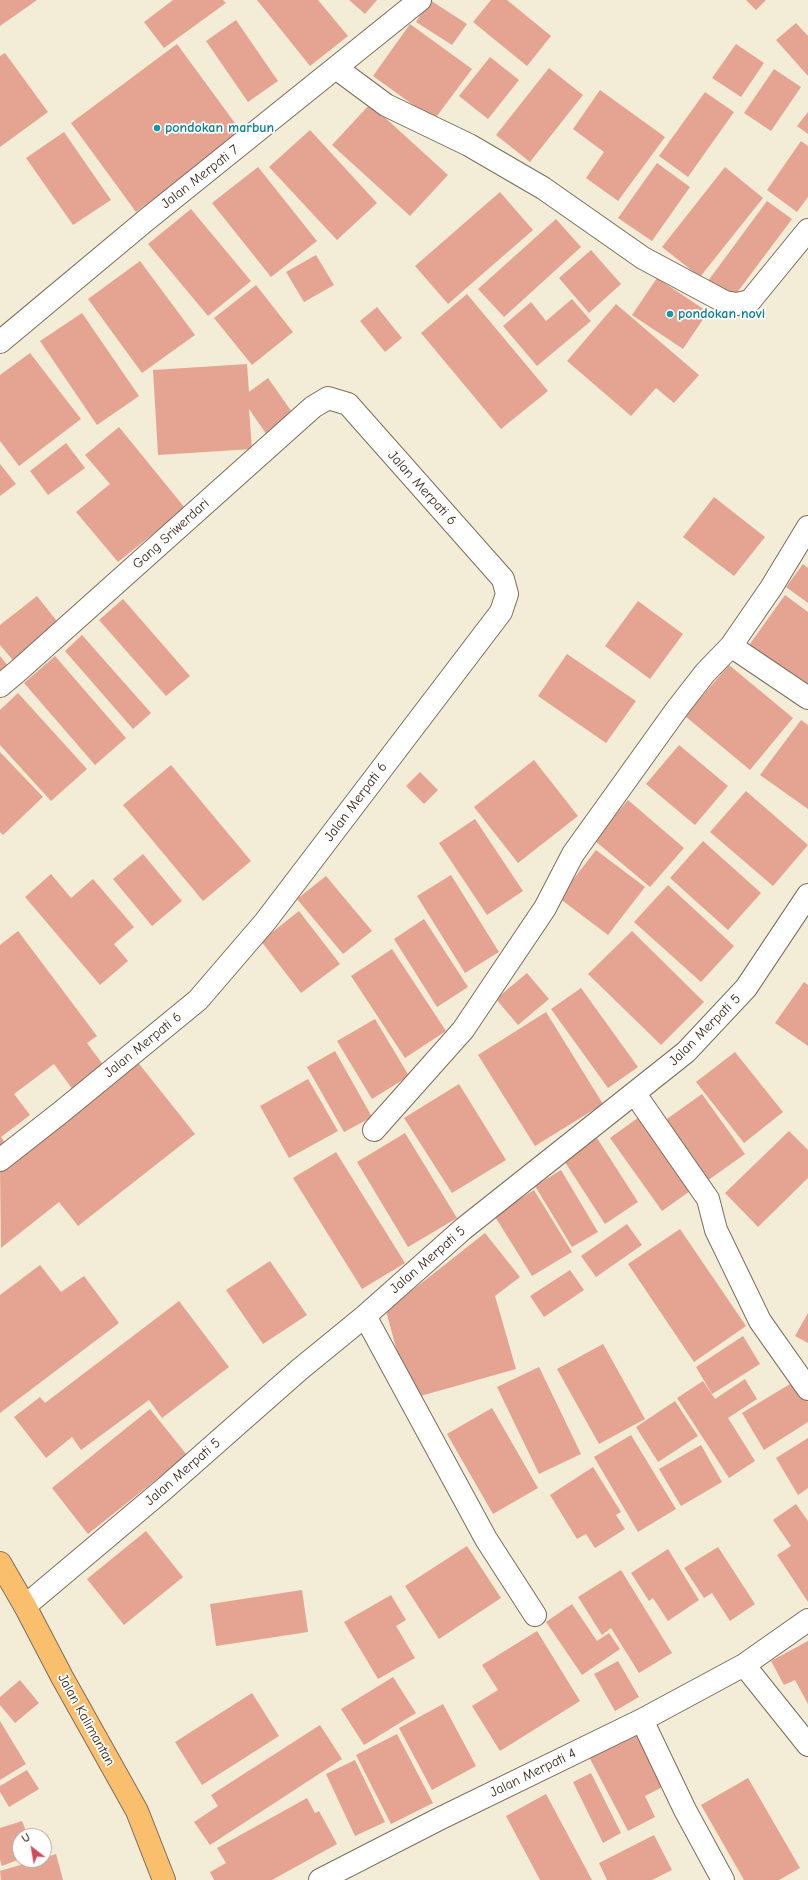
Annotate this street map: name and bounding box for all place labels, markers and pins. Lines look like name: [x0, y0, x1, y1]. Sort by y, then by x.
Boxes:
place label: pondokan marbun: [165, 120, 274, 136]
marker: pondokan marbun: [152, 123, 162, 133]
place label: pondokan novi: [678, 306, 765, 322]
marker: pondokan novi: [665, 309, 675, 319]

